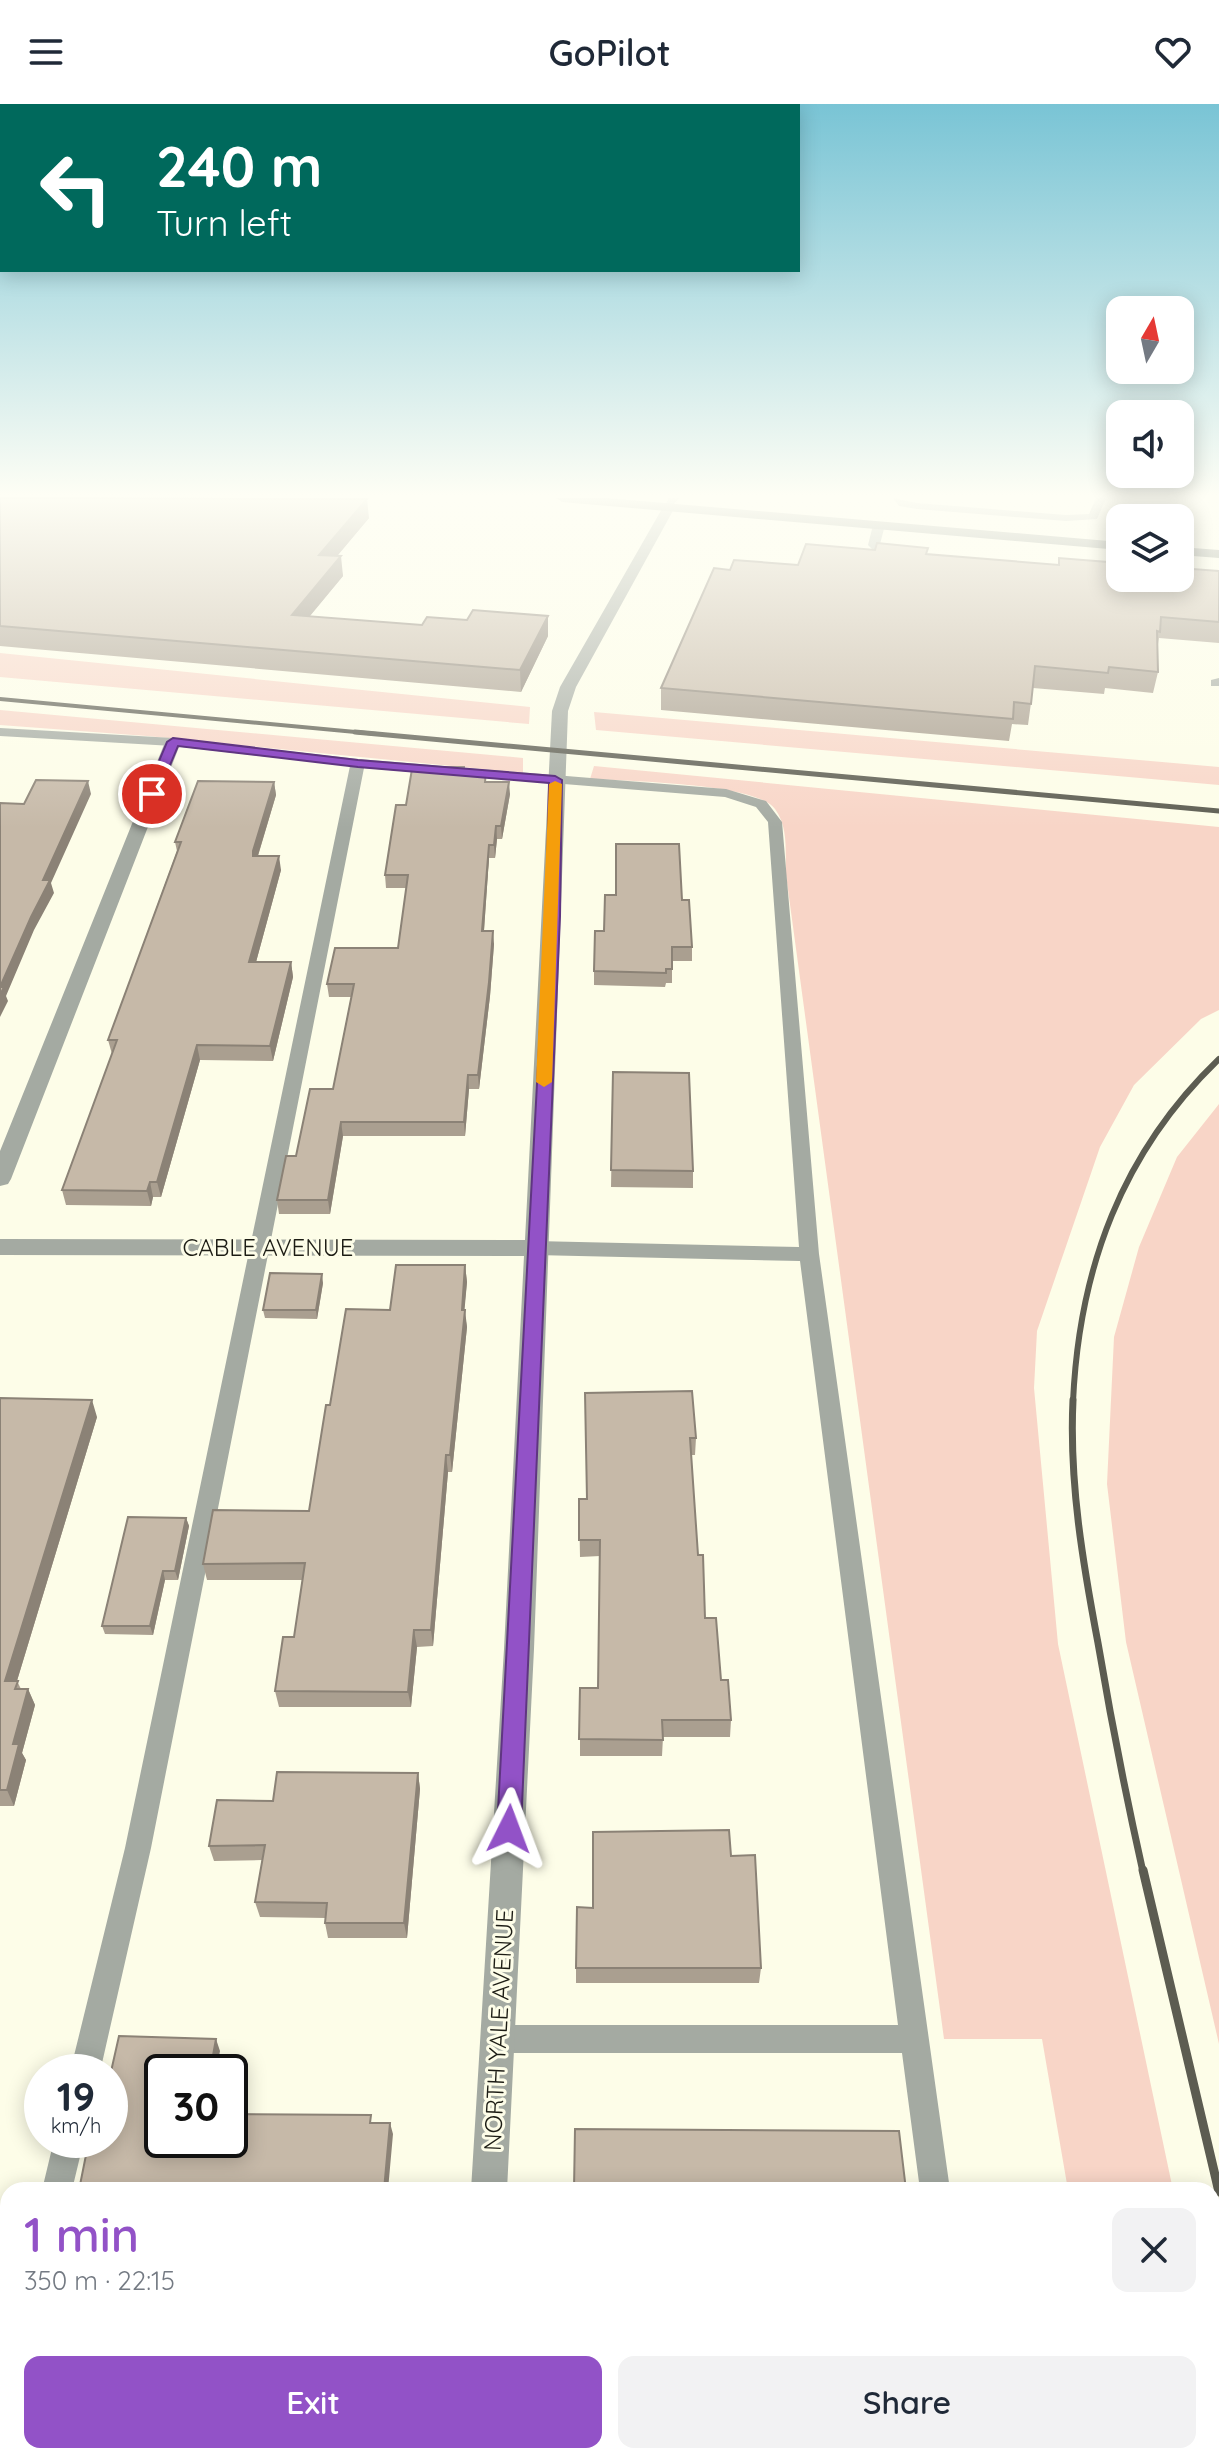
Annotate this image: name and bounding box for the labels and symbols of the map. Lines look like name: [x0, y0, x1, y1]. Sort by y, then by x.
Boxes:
north arrow: [1106, 296, 1194, 384]
pin: [118, 760, 186, 828]
street label: CABLE AVENUE: [183, 1232, 353, 1262]
position arrow: [467, 1787, 551, 1871]
street label: NORTH YALE AVENUE: [477, 1908, 519, 2152]
speed limit sign: 30: [144, 2054, 248, 2158]

